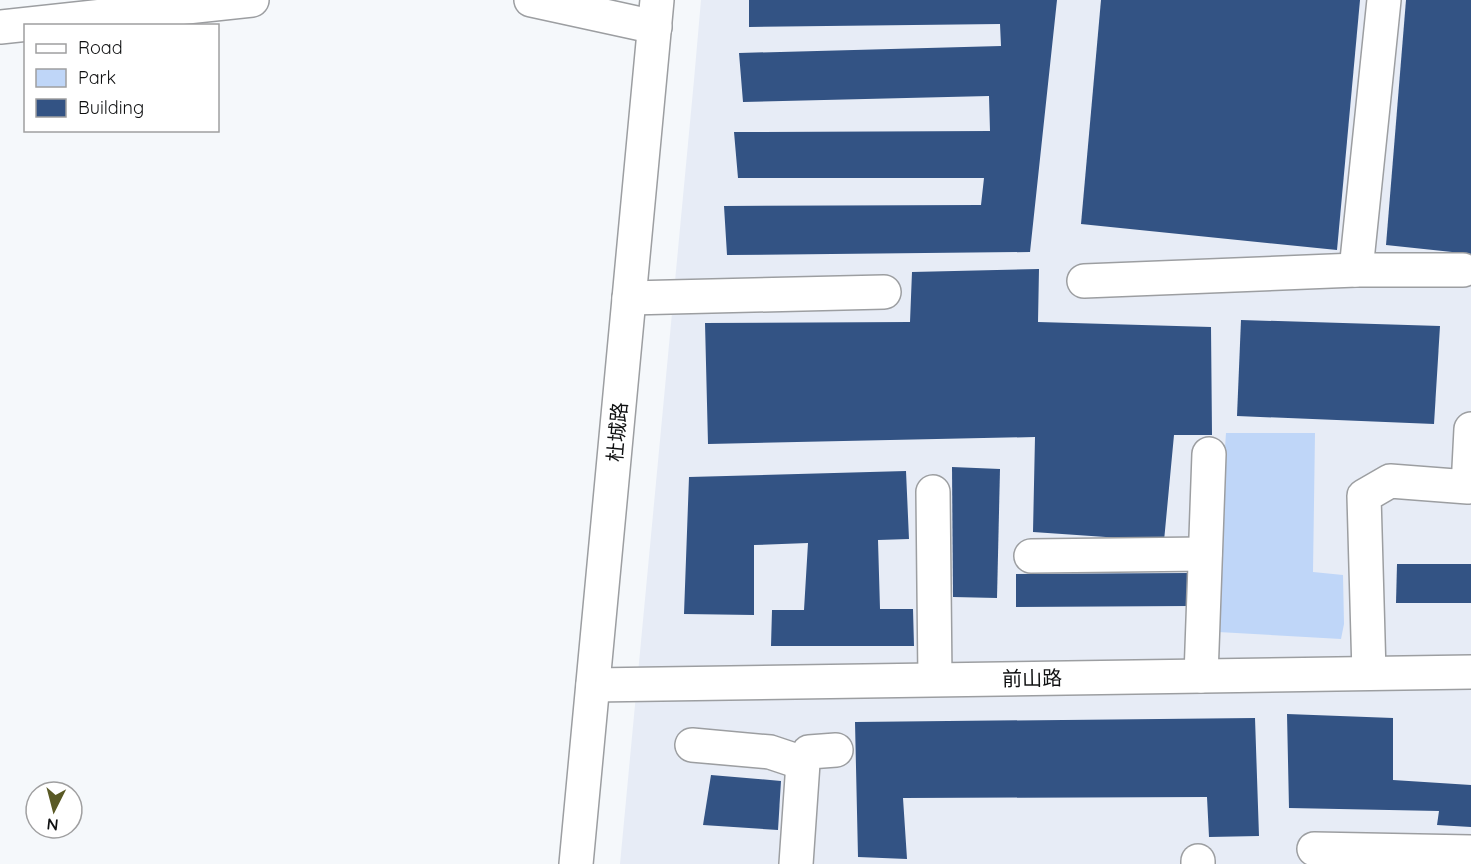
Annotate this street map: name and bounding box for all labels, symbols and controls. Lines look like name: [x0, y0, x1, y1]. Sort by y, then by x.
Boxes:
legend: [24, 24, 219, 132]
text: Road: [78, 36, 123, 59]
text: Park: [78, 66, 116, 89]
text: Building: [78, 96, 144, 119]
street label: 杜城路: [602, 401, 632, 463]
street label: 前山路: [1002, 665, 1062, 691]
north arrow: [24, 780, 84, 840]
text: N: [46, 814, 59, 835]

